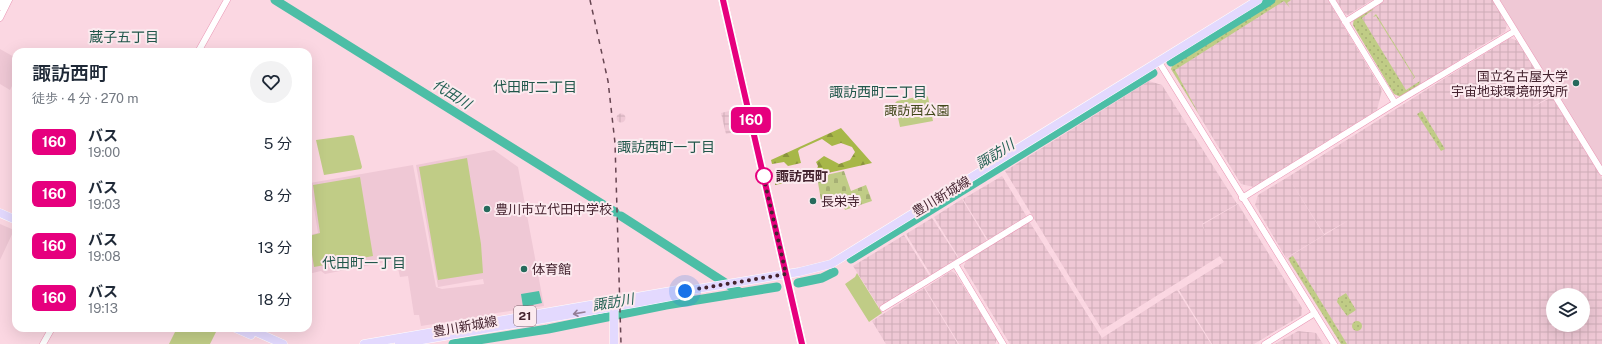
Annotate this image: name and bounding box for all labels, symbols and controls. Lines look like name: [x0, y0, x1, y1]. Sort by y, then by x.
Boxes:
district label: 蔵子五丁目: [89, 29, 159, 45]
button: heart: [250, 61, 292, 103]
text: 諏訪西町: [32, 62, 108, 84]
place label: 国立名古屋大学 宇宙地球環境研究所: [1451, 69, 1568, 99]
water label: 代田川: [430, 76, 476, 113]
marker: 国立名古屋大学 宇宙地球環境研究所: [1571, 78, 1581, 88]
district label: 代田町二丁目: [493, 79, 577, 95]
district label: 諏訪西町二丁目: [829, 84, 927, 100]
text: 徒歩 · 4 分 · 270 m: [32, 91, 138, 106]
park label: 諏訪西公園: [884, 103, 950, 118]
line badge: 160: [728, 107, 774, 133]
text: 160: [739, 112, 763, 128]
text: バス: [88, 127, 118, 144]
text: 160: [42, 134, 66, 150]
text: 5 分: [264, 135, 292, 152]
water label: 諏訪川: [973, 135, 1019, 172]
district label: 諏訪西町一丁目: [617, 139, 715, 155]
text: 19:00: [88, 145, 120, 160]
marker: 諏訪西町: [755, 167, 773, 185]
place label: 諏訪西町: [776, 169, 828, 184]
street label: 豊川新城線: [910, 173, 973, 220]
text: バス: [88, 179, 118, 196]
text: 160: [42, 186, 66, 202]
text: 8 分: [264, 187, 292, 204]
place label: 長栄寺: [821, 194, 860, 209]
marker: 長栄寺: [808, 196, 818, 206]
text: 19:03: [88, 197, 120, 212]
place label: 豊川市立代田中学校: [495, 202, 612, 217]
marker: 豊川市立代田中学校: [482, 204, 492, 214]
text: バス: [88, 231, 118, 248]
text: 160: [42, 238, 66, 254]
text: 13 分: [258, 239, 292, 256]
text: 19:08: [88, 249, 121, 264]
district label: 代田町一丁目: [322, 255, 406, 271]
place label: 体育館: [532, 262, 571, 277]
marker: 体育館: [519, 264, 529, 274]
your location: [675, 281, 695, 301]
text: バス: [88, 283, 118, 300]
map controls: [1546, 288, 1590, 332]
button: layers: [1546, 288, 1590, 332]
text: 160: [42, 290, 66, 306]
water label: 諏訪川: [591, 290, 637, 314]
text: 18 分: [258, 291, 292, 308]
text: 19:13: [88, 301, 118, 316]
road number: 21: [514, 306, 536, 326]
one-way arrow: [573, 309, 586, 317]
street label: 豊川新城線: [432, 313, 498, 340]

